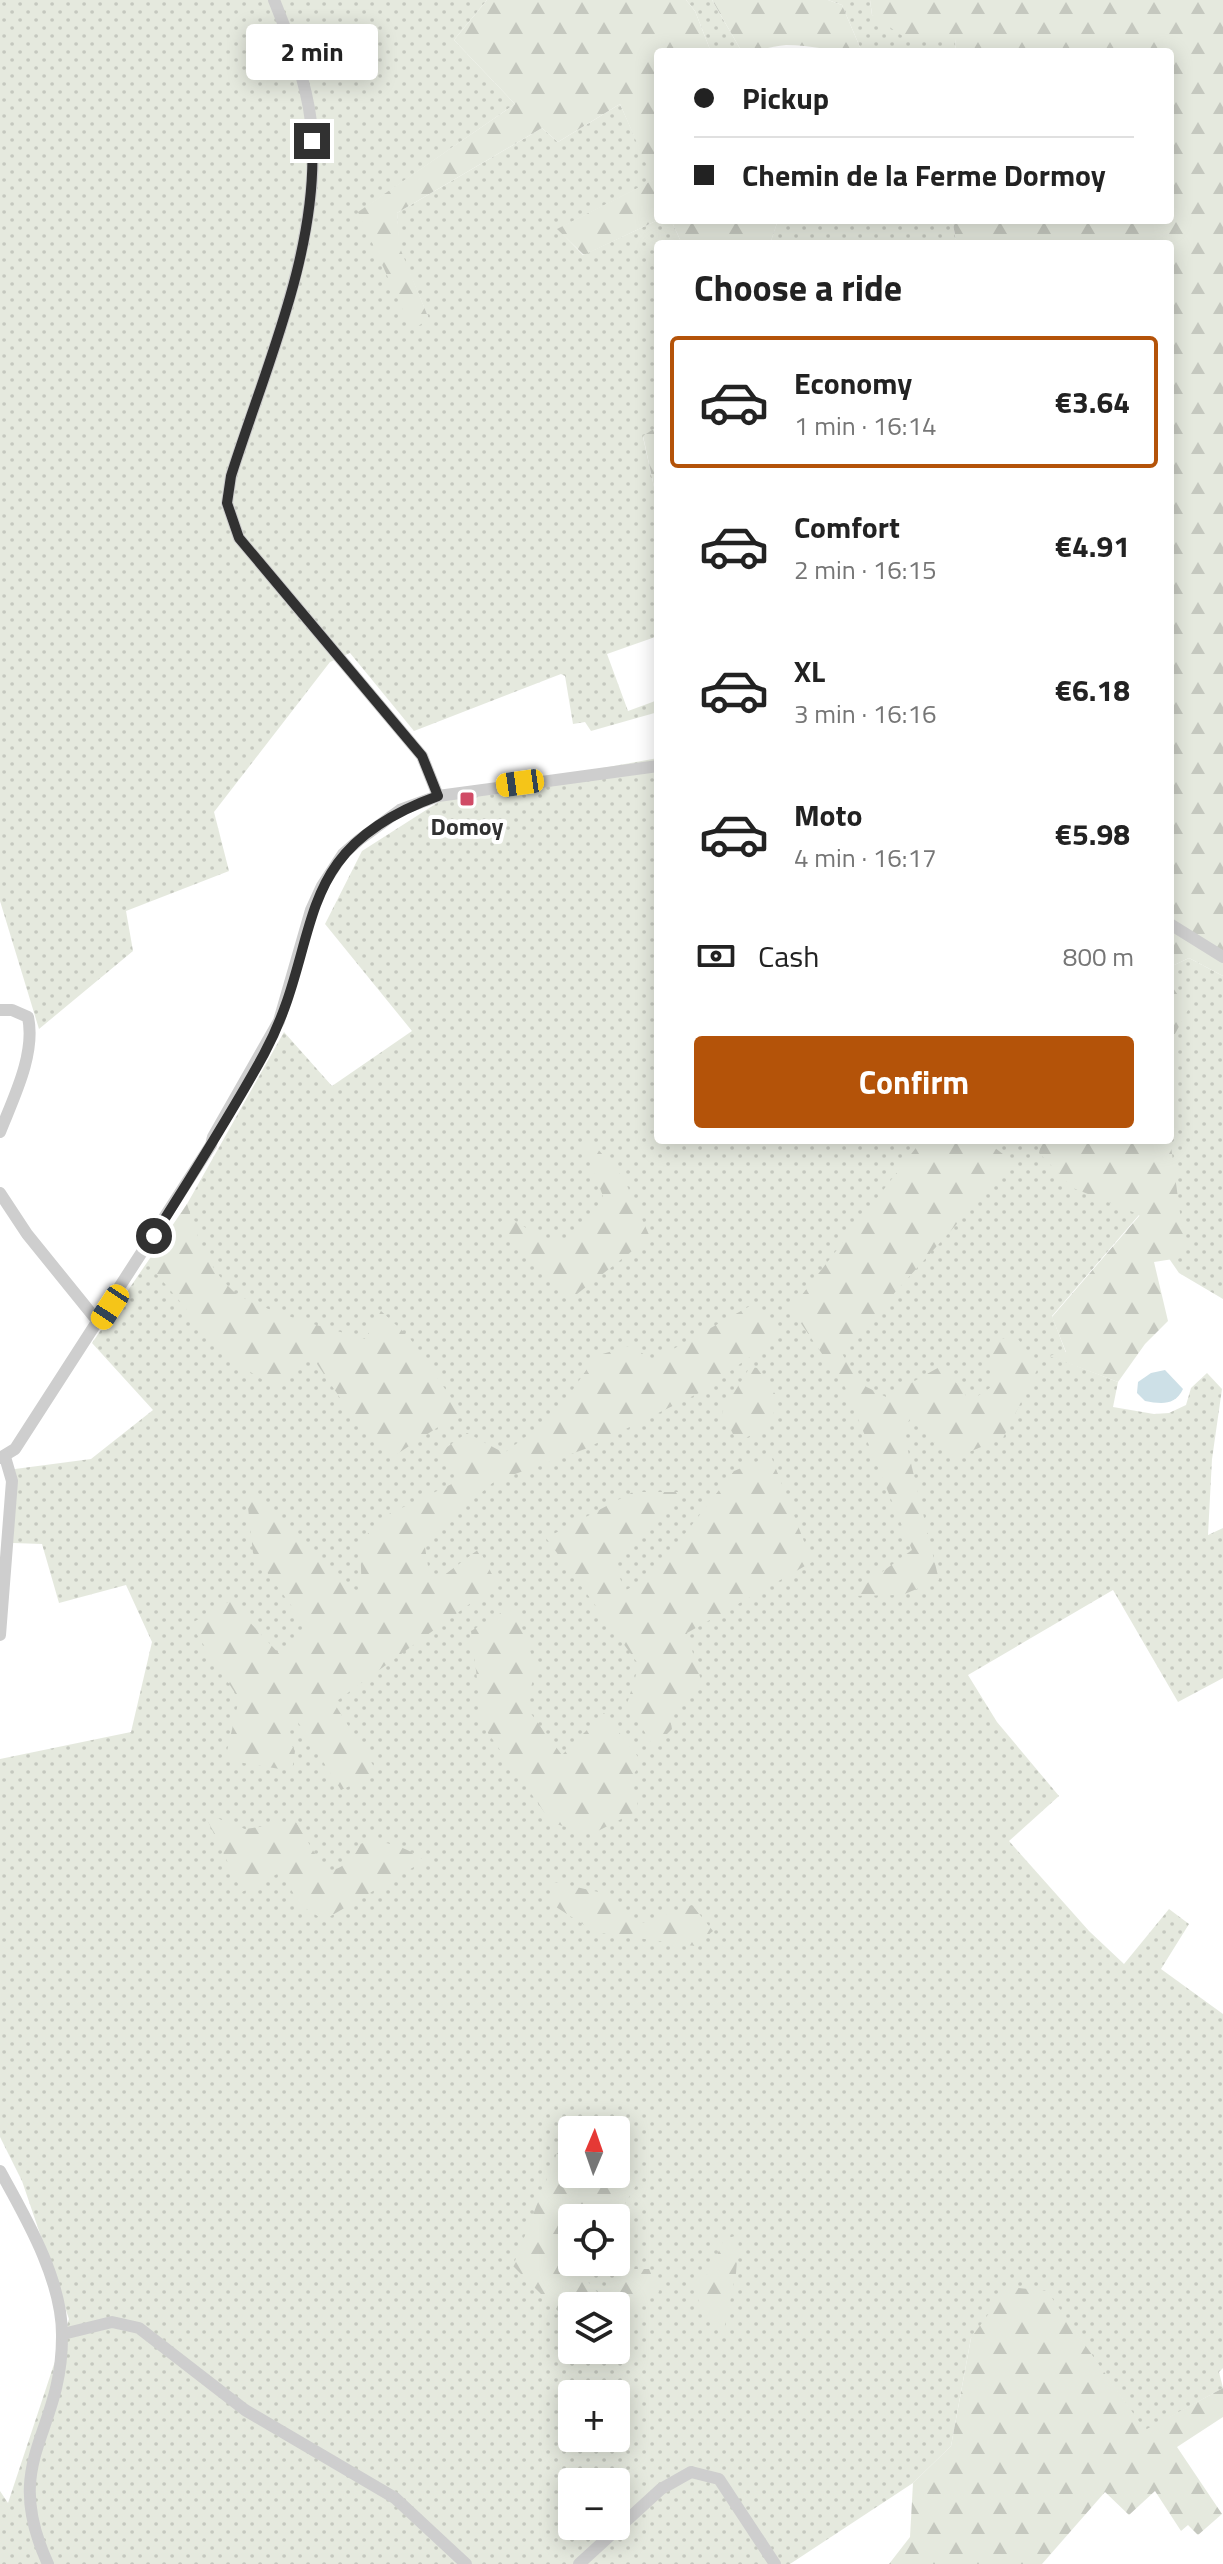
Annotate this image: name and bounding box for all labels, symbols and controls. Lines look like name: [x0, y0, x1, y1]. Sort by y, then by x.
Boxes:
callout: 2 min: [246, 25, 378, 81]
text: 2 min: [280, 32, 344, 71]
text: Pickup: [742, 75, 829, 121]
route end: [294, 123, 330, 159]
text: Chemin de la Ferme Dormoy: [742, 152, 1106, 198]
text: Choose a ride: [694, 260, 902, 315]
text: Economy: [794, 360, 912, 406]
icon: car: [698, 366, 770, 438]
text: €3.64: [1055, 379, 1130, 425]
text: 1 min · 16:14: [794, 406, 937, 445]
text: Comfort: [794, 504, 900, 550]
icon: car: [698, 510, 770, 582]
text: €4.91: [1055, 523, 1130, 569]
text: 2 min · 16:15: [794, 550, 937, 589]
text: XL: [794, 648, 825, 694]
icon: car: [698, 654, 770, 726]
text: €6.18: [1055, 667, 1130, 713]
text: 3 min · 16:16: [794, 694, 937, 733]
car: [495, 768, 545, 798]
marker: Domoy: [458, 790, 476, 808]
text: Moto: [794, 792, 862, 838]
icon: car: [698, 798, 770, 870]
place label: Domoy: [431, 808, 503, 844]
text: €5.98: [1055, 811, 1130, 857]
text: 4 min · 16:17: [794, 838, 937, 877]
text: Cash: [758, 933, 819, 979]
icon: cash: [694, 934, 738, 978]
text: 800 m: [1063, 937, 1134, 976]
button: Confirm: [694, 1036, 1134, 1128]
route start: [136, 1218, 172, 1254]
car: [87, 1280, 133, 1334]
north arrow: [558, 2116, 630, 2188]
map controls: [558, 2116, 630, 2540]
button: locate: [558, 2204, 630, 2276]
button: layers: [558, 2292, 630, 2364]
button: +: [558, 2380, 630, 2452]
button: −: [558, 2468, 630, 2540]

